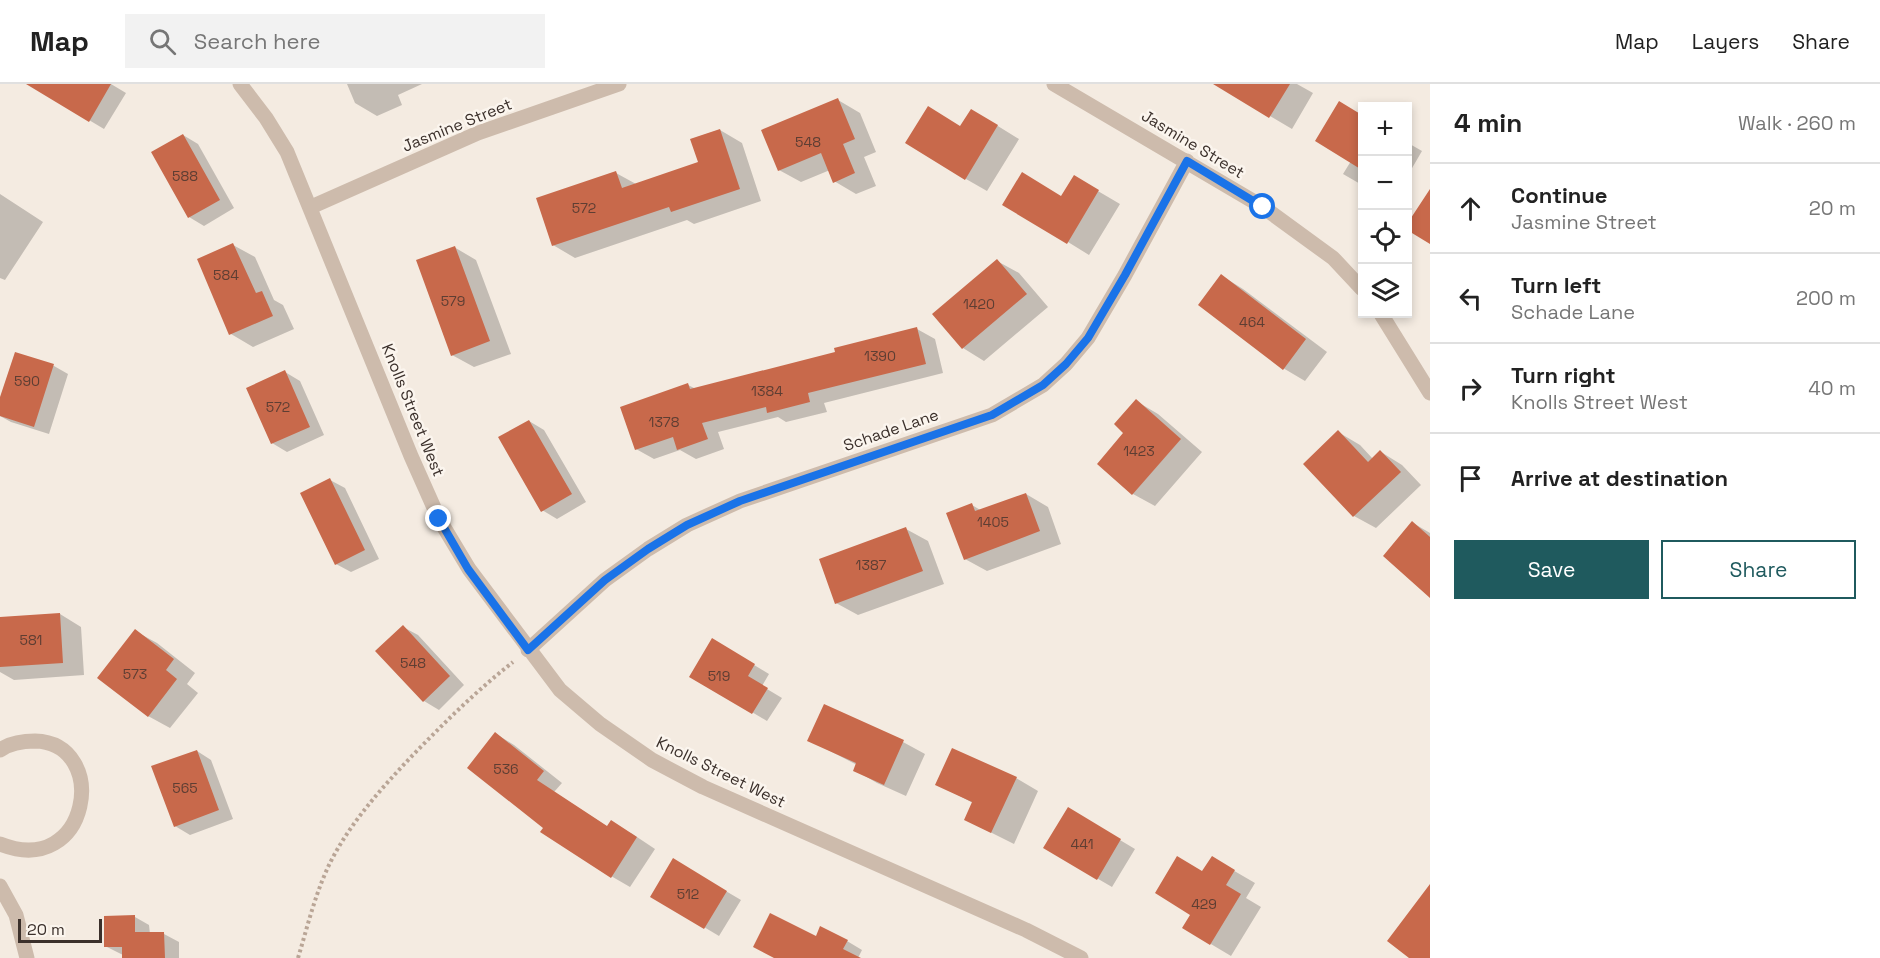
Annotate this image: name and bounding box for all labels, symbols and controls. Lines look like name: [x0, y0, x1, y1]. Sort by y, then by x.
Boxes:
search box: [125, 14, 545, 68]
text: Map: [30, 23, 89, 59]
icon: search: [146, 25, 179, 58]
text: Search here: [194, 27, 321, 55]
text: Map: [1615, 28, 1659, 55]
text: Layers: [1692, 28, 1759, 55]
text: Share: [1792, 28, 1850, 55]
street label: Jasmine Street: [399, 93, 515, 157]
map controls: [1358, 102, 1412, 318]
button: +: [1358, 102, 1412, 156]
street label: Jasmine Street: [1138, 105, 1248, 183]
text: 4 min: [1454, 106, 1522, 140]
text: Walk · 260 m: [1738, 110, 1856, 136]
house number: 548: [795, 133, 821, 151]
button: −: [1358, 156, 1412, 210]
house number: 588: [172, 167, 198, 185]
text: Continue: [1511, 181, 1607, 209]
icon: ahead: [1454, 192, 1487, 225]
route start: [1249, 193, 1275, 219]
text: 20 m: [1809, 195, 1856, 221]
house number: 572: [572, 199, 596, 217]
text: Jasmine Street: [1511, 209, 1657, 235]
button: locate: [1358, 210, 1412, 264]
button: layers: [1358, 264, 1412, 318]
house number: 584: [213, 266, 239, 284]
text: Turn left: [1511, 271, 1601, 299]
icon: left: [1454, 282, 1487, 315]
text: 200 m: [1796, 285, 1856, 311]
house number: 579: [441, 292, 465, 310]
house number: 1420: [963, 295, 995, 313]
text: Schade Lane: [1511, 299, 1635, 325]
house number: 464: [1239, 313, 1265, 331]
street label: Knolls Street West: [377, 340, 449, 480]
house number: 1390: [864, 347, 896, 365]
text: Turn right: [1511, 361, 1616, 389]
house number: 590: [14, 372, 40, 390]
icon: right: [1454, 372, 1487, 405]
text: 40 m: [1808, 375, 1856, 401]
house number: 1384: [751, 382, 783, 400]
text: Knolls Street West: [1511, 389, 1688, 415]
house number: 572: [266, 398, 290, 416]
street label: Schade Lane: [841, 404, 941, 456]
house number: 1378: [649, 413, 680, 431]
house number: 1423: [1123, 442, 1155, 460]
icon: arrive: [1454, 462, 1487, 495]
text: Arrive at destination: [1511, 464, 1728, 492]
route end: [425, 505, 451, 531]
house number: 1405: [977, 513, 1009, 531]
button: Save: [1454, 540, 1649, 599]
button: Share: [1661, 540, 1856, 599]
house number: 1387: [856, 556, 886, 574]
house number: 581: [20, 631, 42, 649]
house number: 548: [400, 654, 426, 672]
house number: 573: [123, 665, 147, 683]
house number: 519: [708, 667, 730, 685]
street label: Knolls Street West: [653, 732, 789, 812]
house number: 536: [493, 760, 519, 778]
house number: 565: [172, 779, 198, 797]
house number: 441: [1070, 835, 1094, 853]
house number: 512: [677, 885, 699, 903]
house number: 429: [1191, 895, 1217, 913]
scale bar: [18, 916, 102, 944]
text: 20 m: [27, 919, 65, 940]

